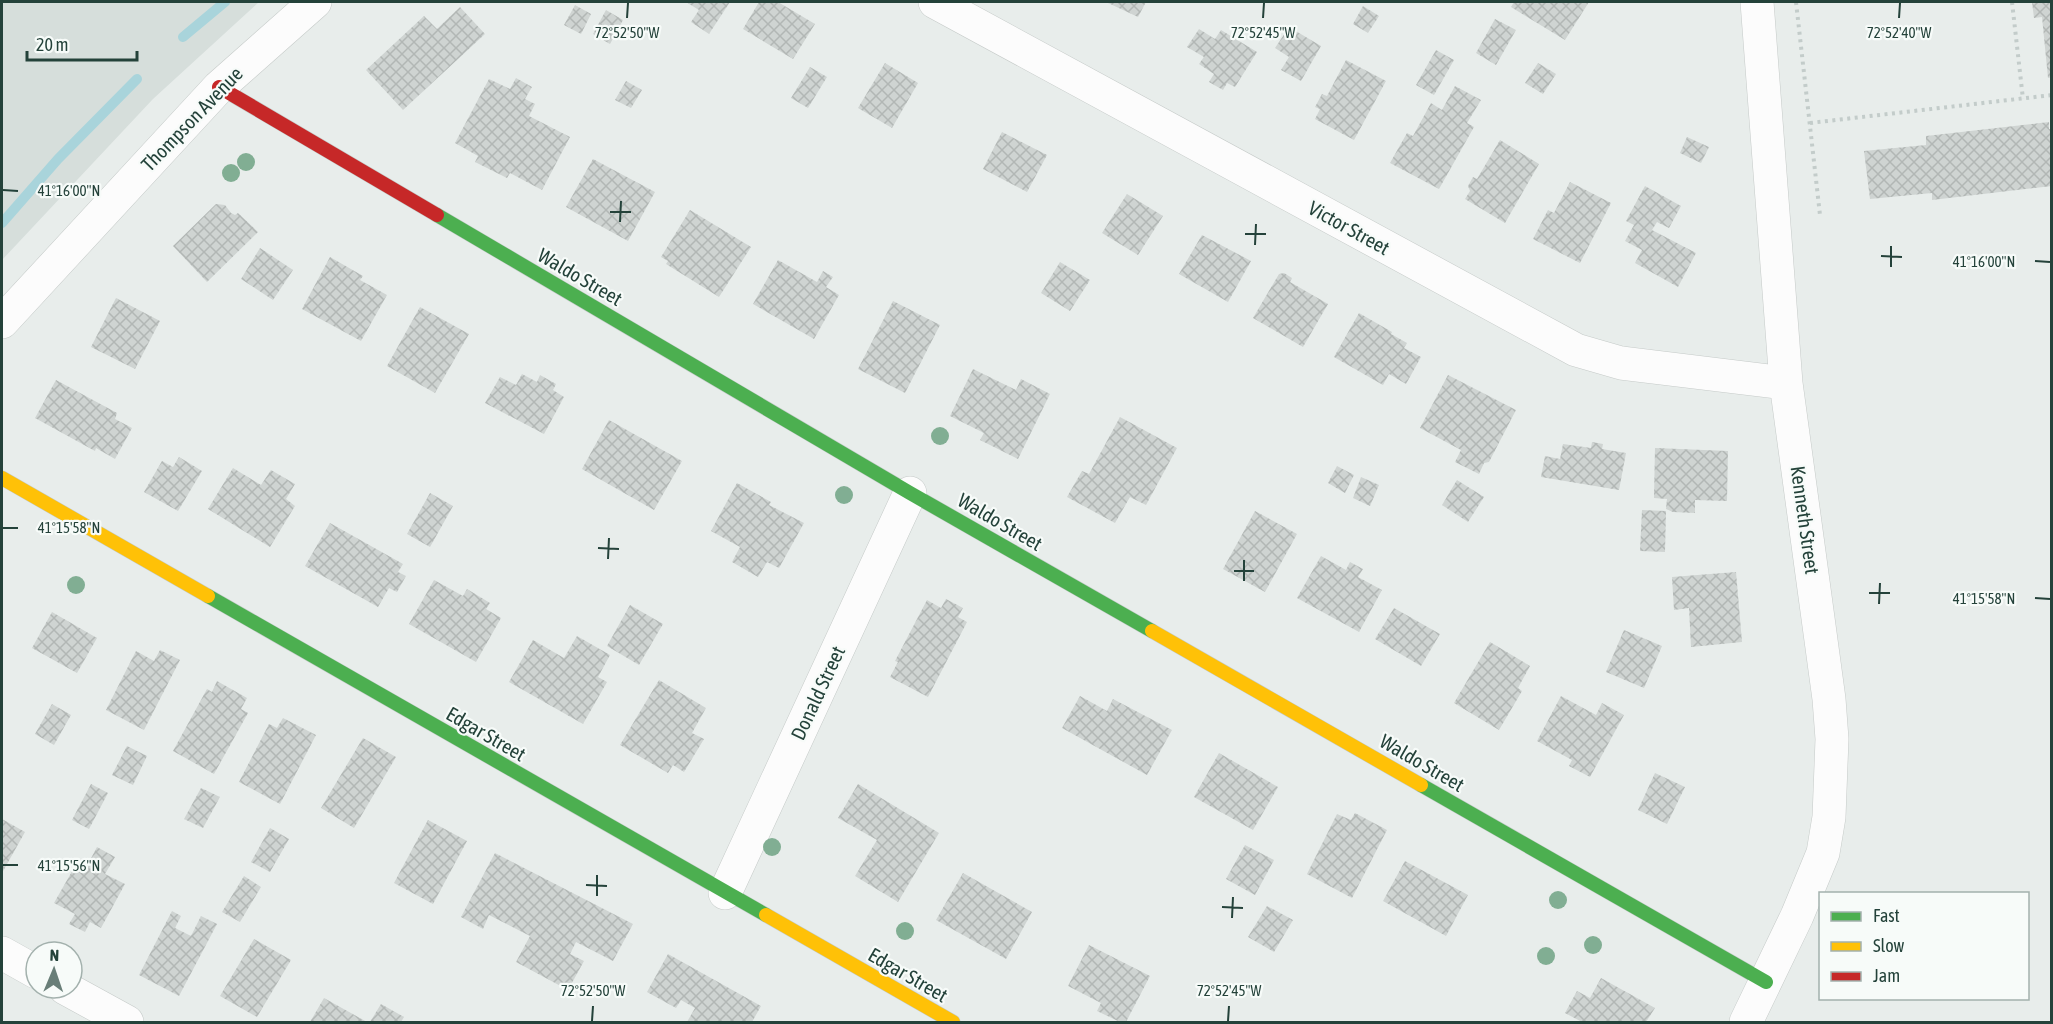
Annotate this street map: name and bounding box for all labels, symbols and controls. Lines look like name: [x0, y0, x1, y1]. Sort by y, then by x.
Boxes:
scale bar: [27, 24, 136, 62]
text: 72°52'50"W: [595, 24, 659, 41]
text: 72°52'45"W: [1231, 24, 1295, 41]
text: 72°52'40"W: [1867, 24, 1931, 41]
text: 20 m: [36, 34, 68, 55]
street label: Thompson Avenue: [136, 62, 247, 175]
text: 41°16'00"N: [38, 182, 100, 199]
street label: Victor Street: [1305, 196, 1394, 259]
street label: Waldo Street: [534, 243, 627, 310]
text: 41°16'00"N: [1953, 253, 2015, 270]
street label: Kenneth Street: [1787, 464, 1825, 576]
street label: Waldo Street: [954, 488, 1047, 555]
text: 41°15'58"N: [38, 519, 100, 536]
text: 41°15'58"N: [1953, 590, 2015, 607]
street label: Donald Street: [786, 642, 849, 743]
street label: Edgar Street: [442, 702, 530, 766]
street label: Waldo Street: [1376, 729, 1469, 796]
text: 41°15'56"N: [38, 857, 100, 874]
legend: [1819, 892, 2029, 1000]
text: Fast: [1873, 905, 1900, 926]
text: Slow: [1873, 935, 1904, 956]
north arrow: [24, 940, 84, 1000]
street label: Edgar Street: [864, 943, 952, 1007]
text: N: [49, 946, 60, 964]
text: Jam: [1873, 965, 1900, 986]
text: 72°52'50"W: [561, 982, 625, 999]
text: 72°52'45"W: [1197, 982, 1261, 999]

